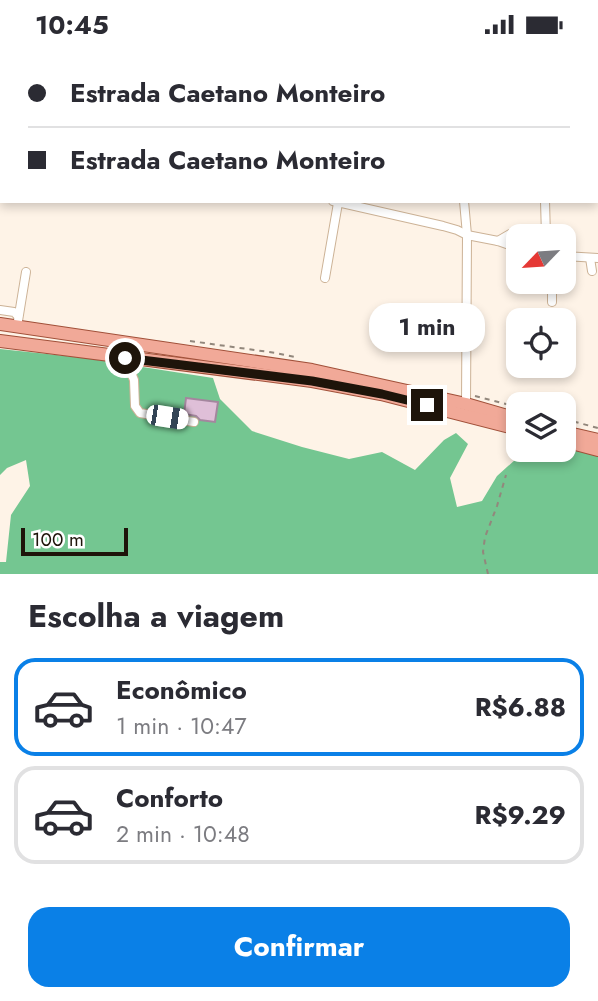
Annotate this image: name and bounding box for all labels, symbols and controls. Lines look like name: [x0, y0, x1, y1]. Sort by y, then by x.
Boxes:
text: 10:45: [35, 6, 109, 44]
text: Estrada Caetano Monteiro: [70, 74, 385, 112]
text: Estrada Caetano Monteiro: [70, 141, 385, 179]
north arrow: [506, 224, 576, 294]
map controls: [506, 224, 576, 462]
callout: 1 min: [369, 303, 485, 353]
button: locate: [506, 308, 576, 378]
text: 1 min: [398, 310, 456, 344]
route start: [109, 342, 141, 374]
route end: [411, 389, 443, 421]
button: layers: [506, 392, 576, 462]
car: [145, 403, 190, 431]
scale bar: [21, 525, 128, 557]
text: 100 m: [32, 526, 84, 553]
text: Escolha a viagem: [28, 593, 284, 639]
text: Econômico: [116, 671, 247, 709]
icon: car: [32, 676, 95, 739]
text: R$6.88: [475, 688, 566, 726]
text: 1 min · 10:47: [116, 709, 246, 743]
text: Conforto: [116, 779, 223, 817]
icon: car: [32, 784, 95, 847]
text: R$9.29: [475, 796, 566, 834]
text: 2 min · 10:48: [116, 817, 250, 851]
button: Confirmar: [28, 907, 570, 987]

